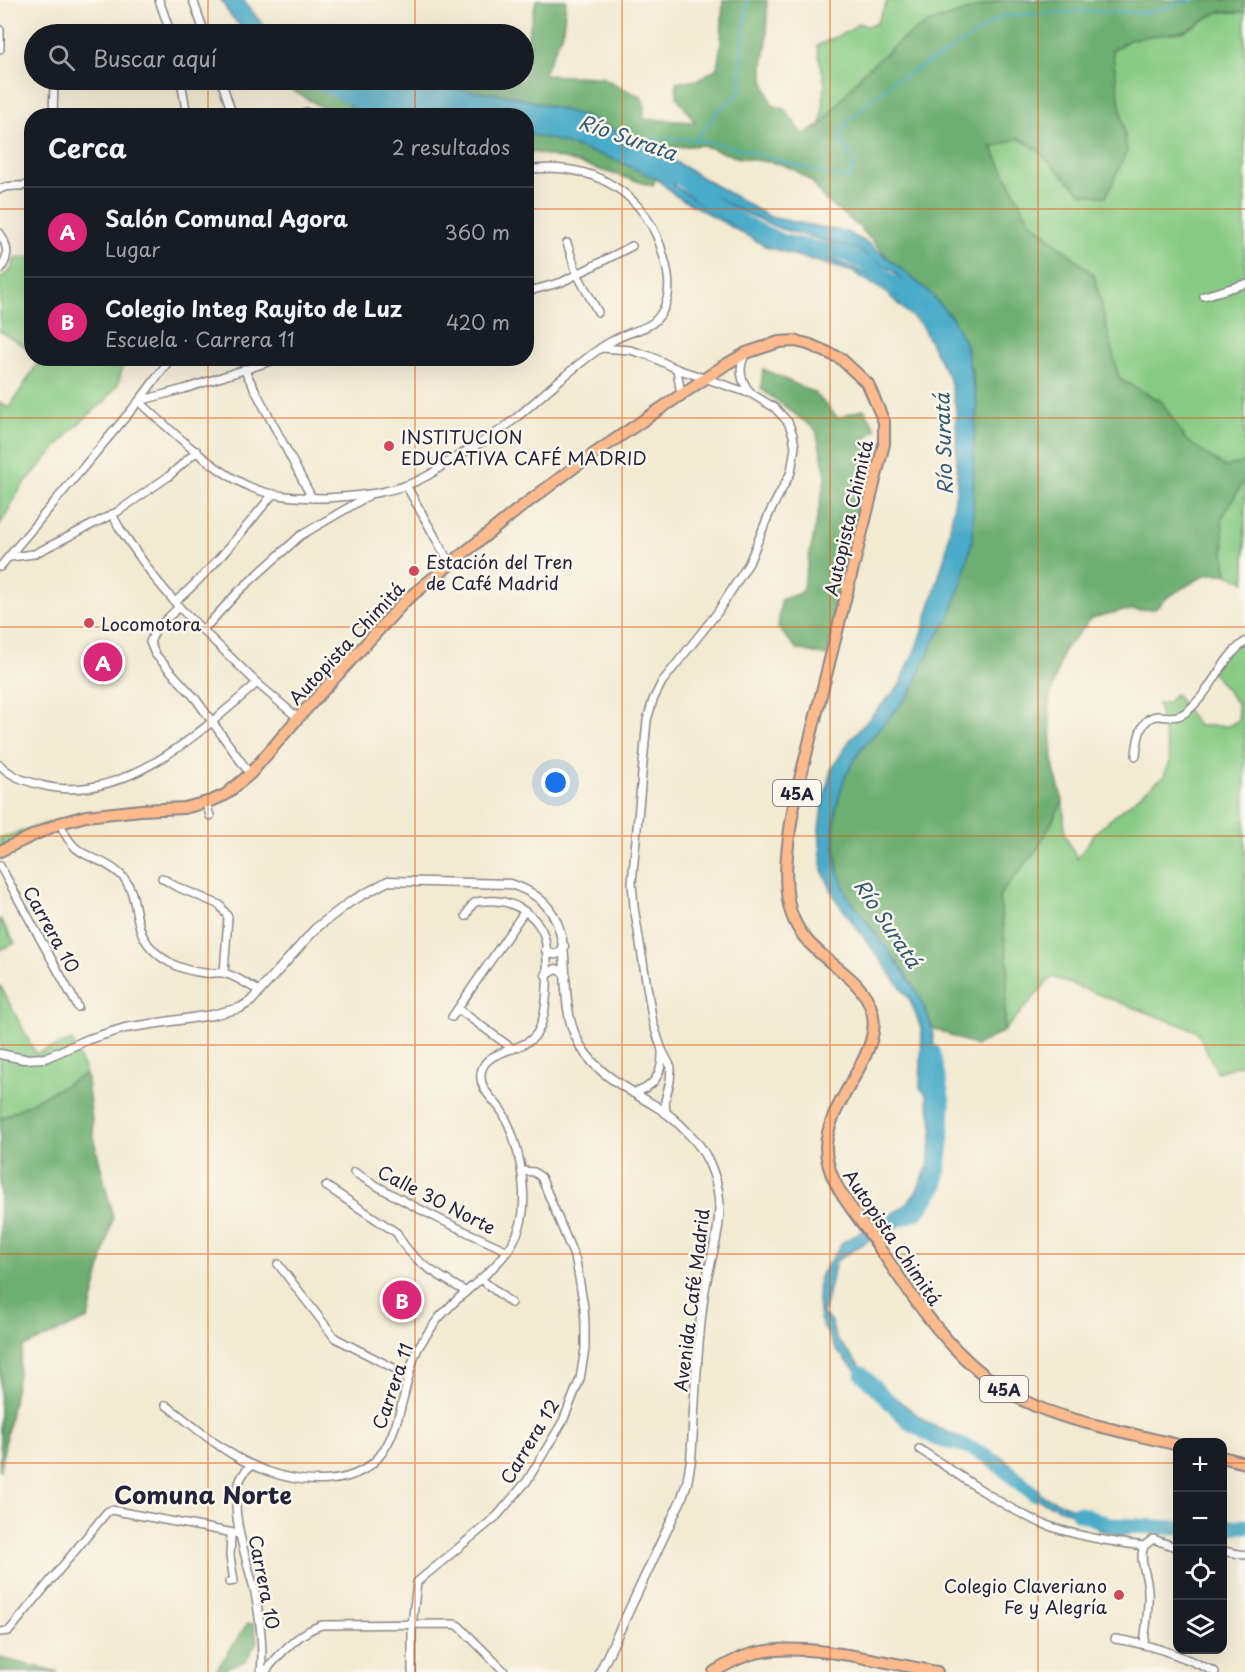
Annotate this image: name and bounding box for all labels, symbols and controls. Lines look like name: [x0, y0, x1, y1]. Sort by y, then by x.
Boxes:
search box: [24, 24, 534, 90]
icon: search: [45, 41, 78, 74]
text: Buscar aquí: [93, 41, 217, 74]
water label: Río Surata: [575, 106, 682, 168]
text: Cerca: [48, 128, 127, 167]
text: 2 resultados: [392, 132, 510, 162]
text: Salón Comunal Agora: [105, 201, 348, 234]
text: A: [60, 217, 75, 247]
text: 360 m: [444, 217, 510, 247]
text: Lugar: [105, 234, 160, 264]
text: Colegio Integ Rayito de Luz: [105, 291, 402, 324]
text: B: [61, 307, 74, 337]
text: 420 m: [446, 307, 510, 337]
text: Escuela · Carrera 11: [105, 324, 295, 354]
water label: Río Suratá: [926, 391, 960, 495]
place label: INSTITUCION EDUCATIVA CAFÉ MADRID: [401, 423, 647, 471]
street label: Autopista Chimitá: [817, 437, 879, 599]
marker: INSTITUCION EDUCATIVA CAFÉ MADRID: [382, 439, 396, 453]
place label: Estación del Tren de Café Madrid: [426, 548, 573, 596]
marker: Estación del Tren de Café Madrid: [407, 564, 421, 578]
street label: Autopista Chimitá: [282, 575, 411, 710]
place label: Locomotora: [101, 610, 201, 637]
marker: Locomotora: [82, 616, 96, 630]
pin: A: [84, 640, 122, 684]
your location: [541, 768, 570, 797]
road number: 45A: [773, 780, 821, 806]
water label: Río Suratá: [847, 872, 930, 975]
street label: Carrera 10: [17, 881, 87, 977]
street label: Calle 30 Norte: [373, 1158, 501, 1240]
street label: Autopista Chimitá: [837, 1163, 949, 1311]
street label: Avenida Café Madrid: [666, 1207, 716, 1393]
pin: B: [382, 1278, 422, 1322]
street label: Carrera 11: [365, 1339, 419, 1433]
road number: 45A: [980, 1376, 1028, 1402]
street label: Carrera 12: [493, 1393, 565, 1489]
map controls: [1173, 1438, 1227, 1654]
button: +: [1173, 1438, 1227, 1492]
district label: Comuna Norte: [114, 1476, 292, 1512]
button: −: [1173, 1492, 1227, 1546]
street label: Carrera 10: [243, 1533, 287, 1631]
button: locate: [1173, 1546, 1227, 1600]
place label: Colegio Claveriano Fe y Alegría: [944, 1572, 1108, 1620]
marker: Colegio Claveriano Fe y Alegría: [1112, 1588, 1126, 1602]
button: layers: [1173, 1600, 1227, 1654]

